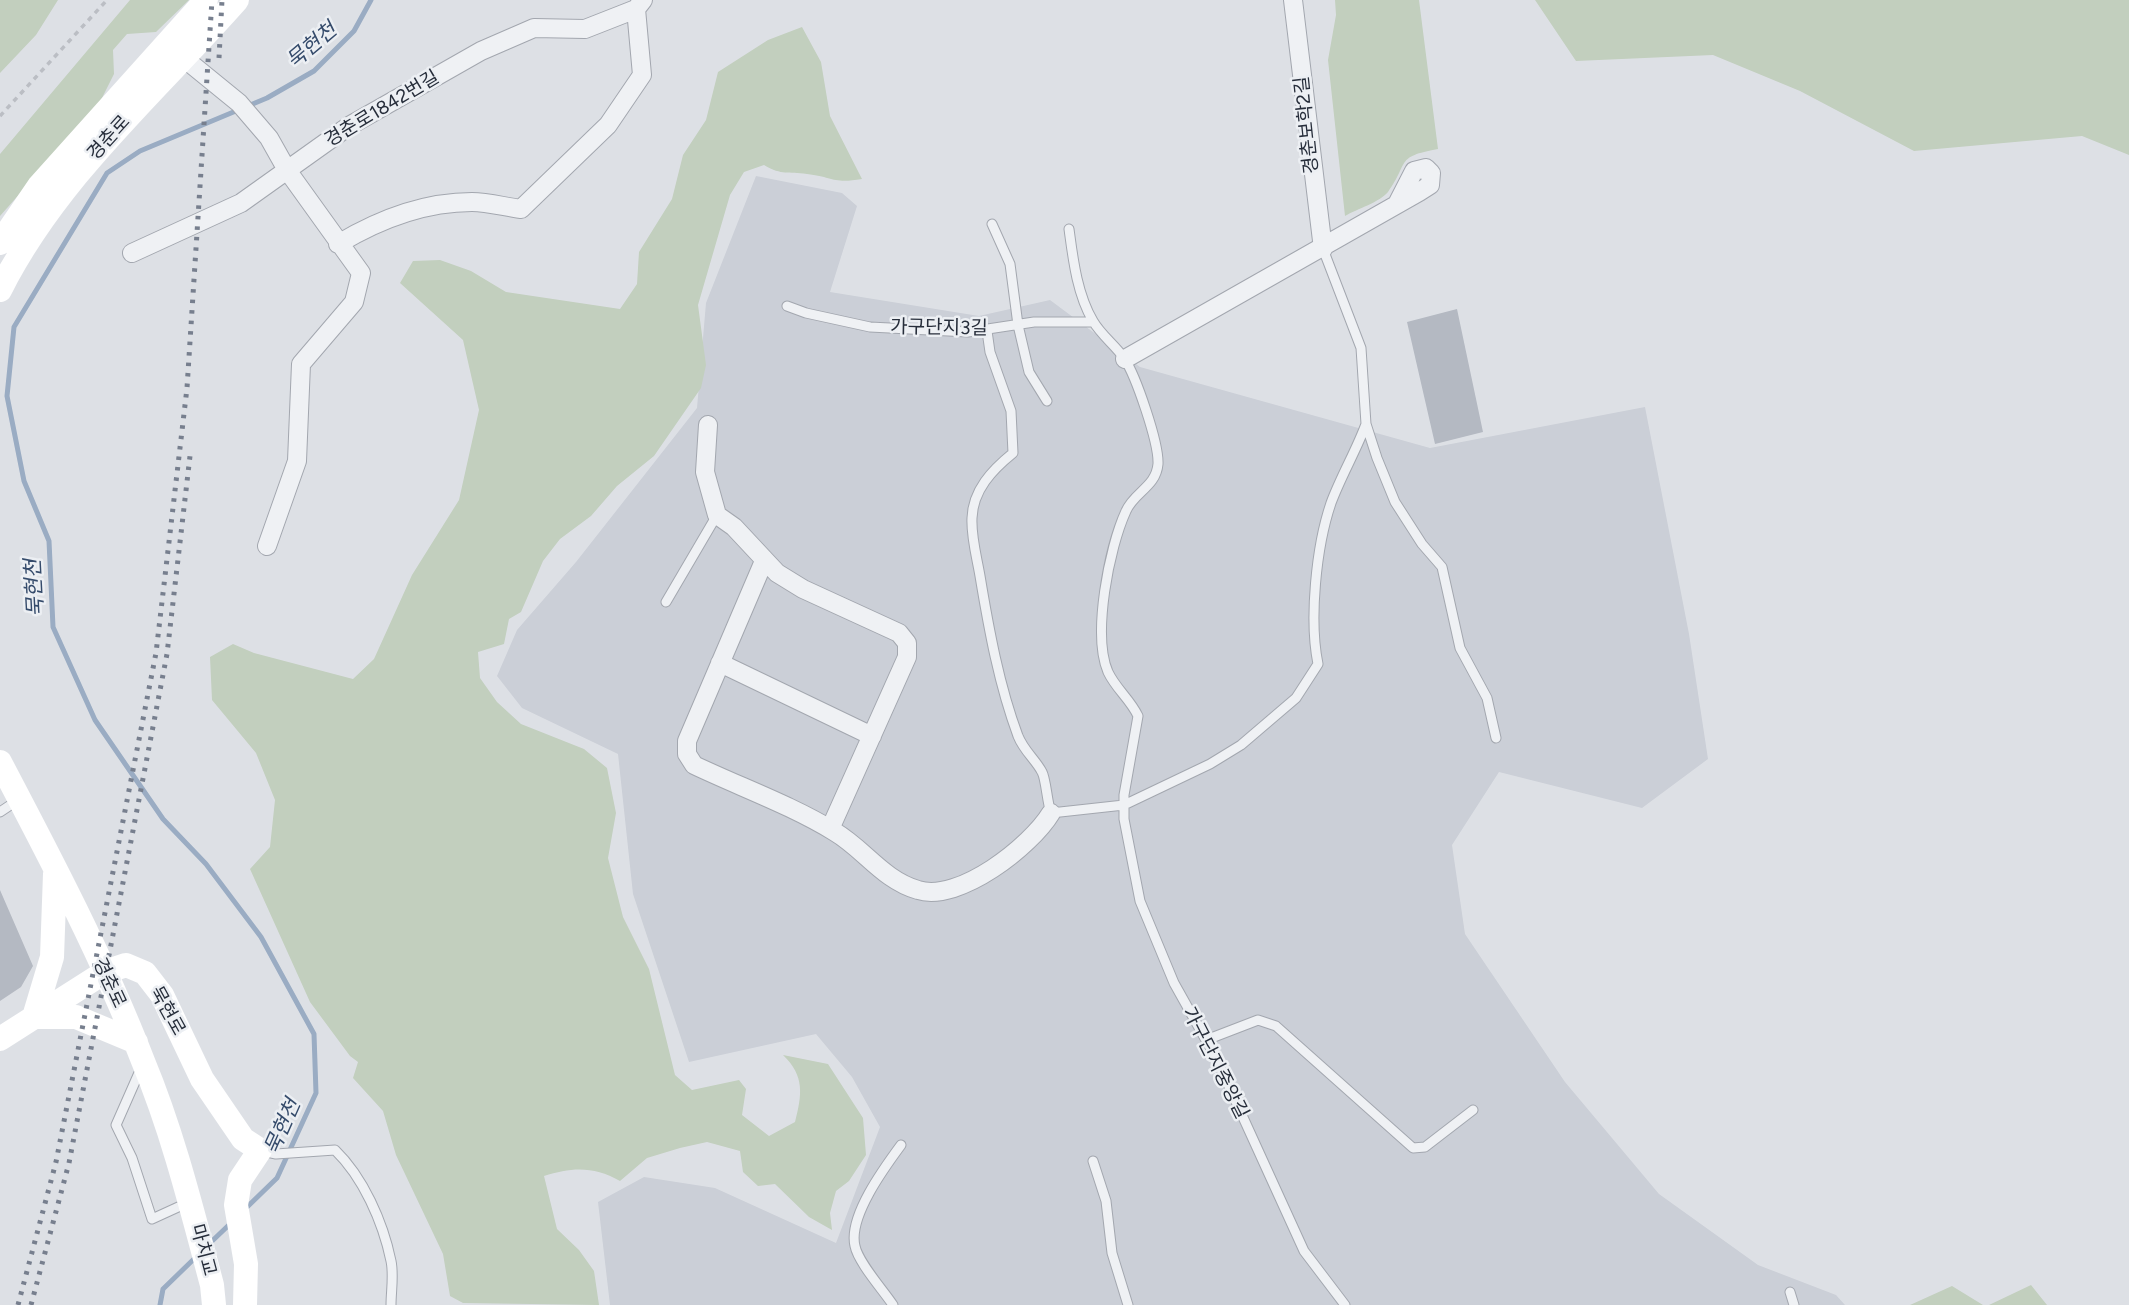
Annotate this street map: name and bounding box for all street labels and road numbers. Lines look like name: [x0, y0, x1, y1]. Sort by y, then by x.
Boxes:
street label: 경춘로1842번길: [321, 66, 443, 152]
street label: 경춘보학2길: [1291, 75, 1323, 175]
street label: 경춘로: [83, 111, 135, 165]
street label: 가구단지3길: [890, 316, 988, 340]
street label: 경춘로: [88, 954, 130, 1012]
street label: 묵현로: [144, 983, 190, 1039]
street label: 가구단지중앙길: [1177, 1003, 1253, 1123]
street label: 마치교: [185, 1222, 221, 1278]

